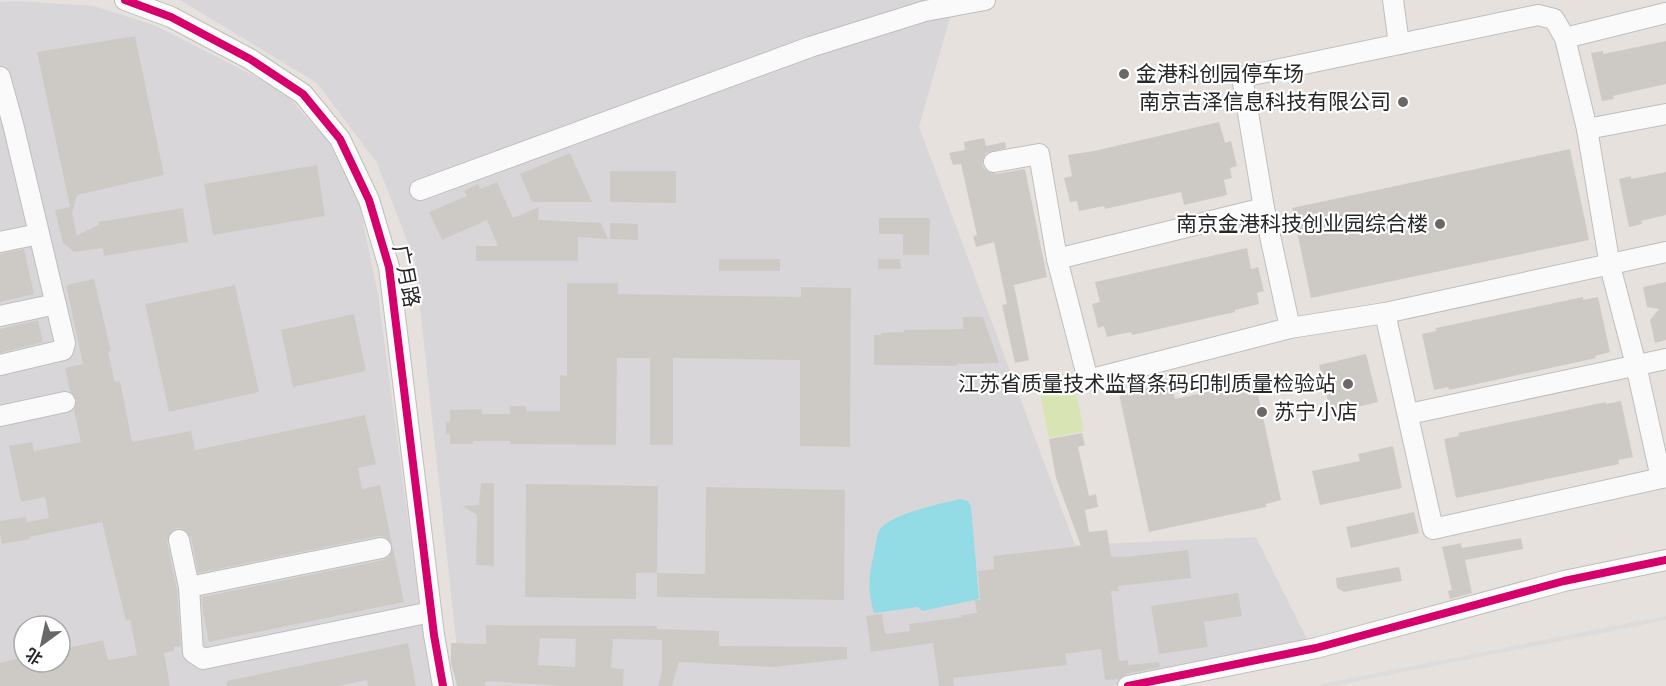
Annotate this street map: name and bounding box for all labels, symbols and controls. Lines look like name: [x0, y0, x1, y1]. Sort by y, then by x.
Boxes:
place label: 金港科创园停车场: [1136, 62, 1304, 85]
marker: 金港科创园停车场: [1117, 67, 1131, 81]
place label: 南京吉泽信息科技有限公司: [1139, 90, 1391, 113]
marker: 南京吉泽信息科技有限公司: [1396, 95, 1410, 109]
place label: 南京金港科技创业园综合楼: [1176, 212, 1428, 235]
marker: 南京金港科技创业园综合楼: [1433, 217, 1447, 231]
street label: 广月路: [389, 243, 424, 309]
place label: 江苏省质量技术监督条码印制质量检验站: [958, 372, 1336, 395]
marker: 江苏省质量技术监督条码印制质量检验站: [1341, 377, 1355, 391]
place label: 苏宁小店: [1274, 400, 1358, 423]
marker: 苏宁小店: [1255, 405, 1269, 419]
north arrow: [12, 614, 72, 674]
text: 北: [23, 645, 45, 668]

